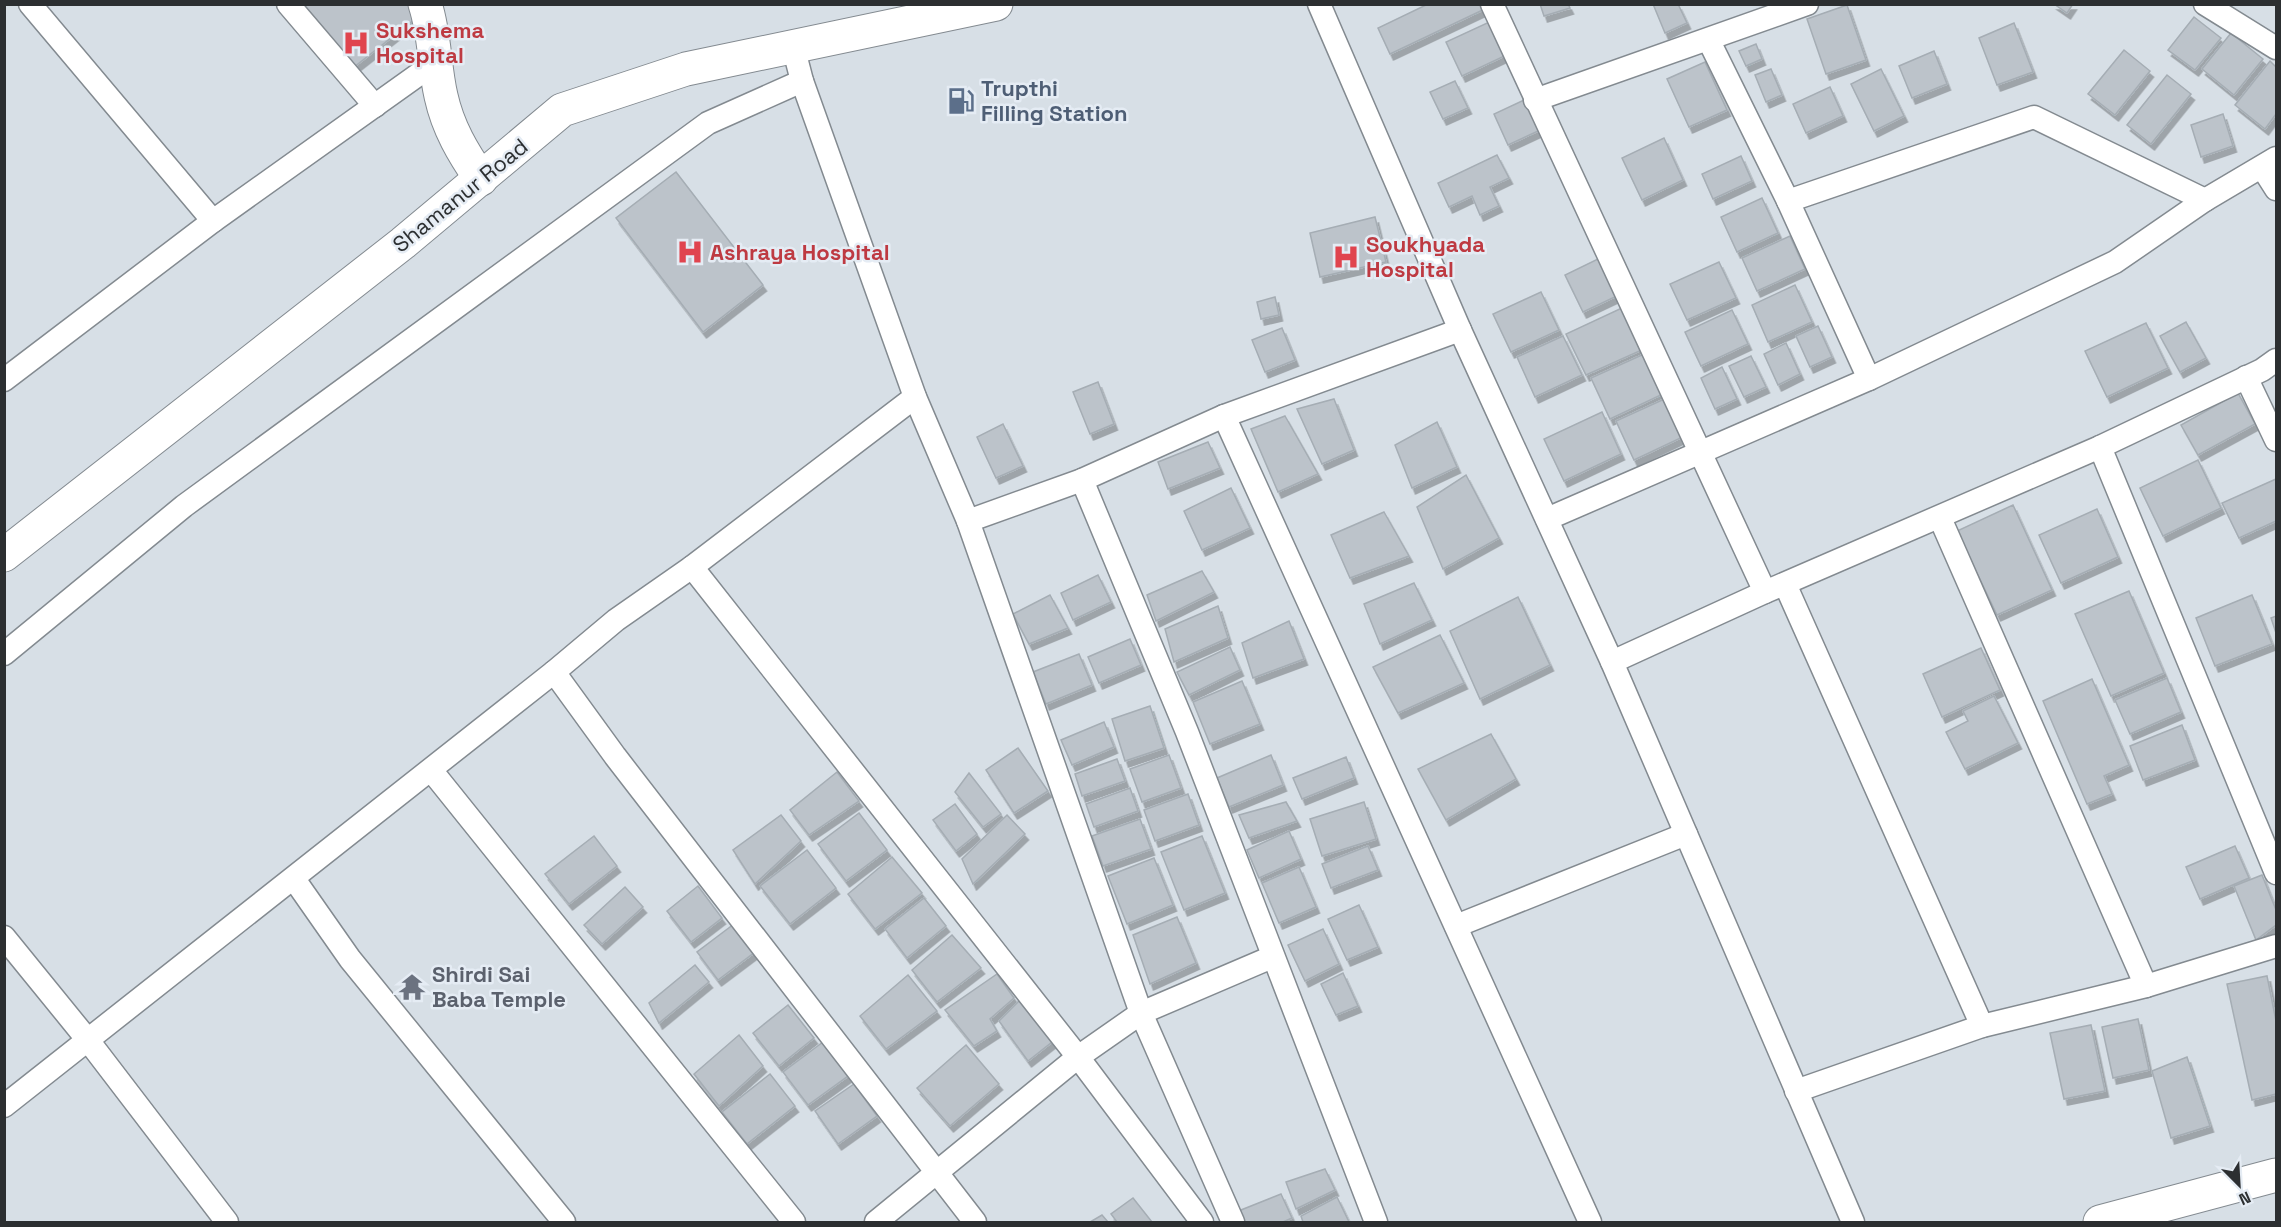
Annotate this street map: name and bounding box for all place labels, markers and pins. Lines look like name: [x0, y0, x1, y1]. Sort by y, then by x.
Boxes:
place label: Sukshema Hospital: [376, 16, 485, 69]
hospital icon: Sukshema Hospital: [341, 28, 371, 58]
place label: Trupthi Filling Station: [981, 74, 1128, 127]
fuel station icon: Trupthi Filling Station: [946, 86, 976, 116]
place label: Soukhyada Hospital: [1366, 230, 1485, 283]
hospital icon: Ashraya Hospital: [675, 237, 705, 267]
place label: Ashraya Hospital: [710, 238, 890, 266]
hospital icon: Soukhyada Hospital: [1331, 242, 1361, 272]
place label: Shirdi Sai Baba Temple: [432, 960, 566, 1013]
temple icon: Shirdi Sai Baba Temple: [397, 972, 427, 1002]

